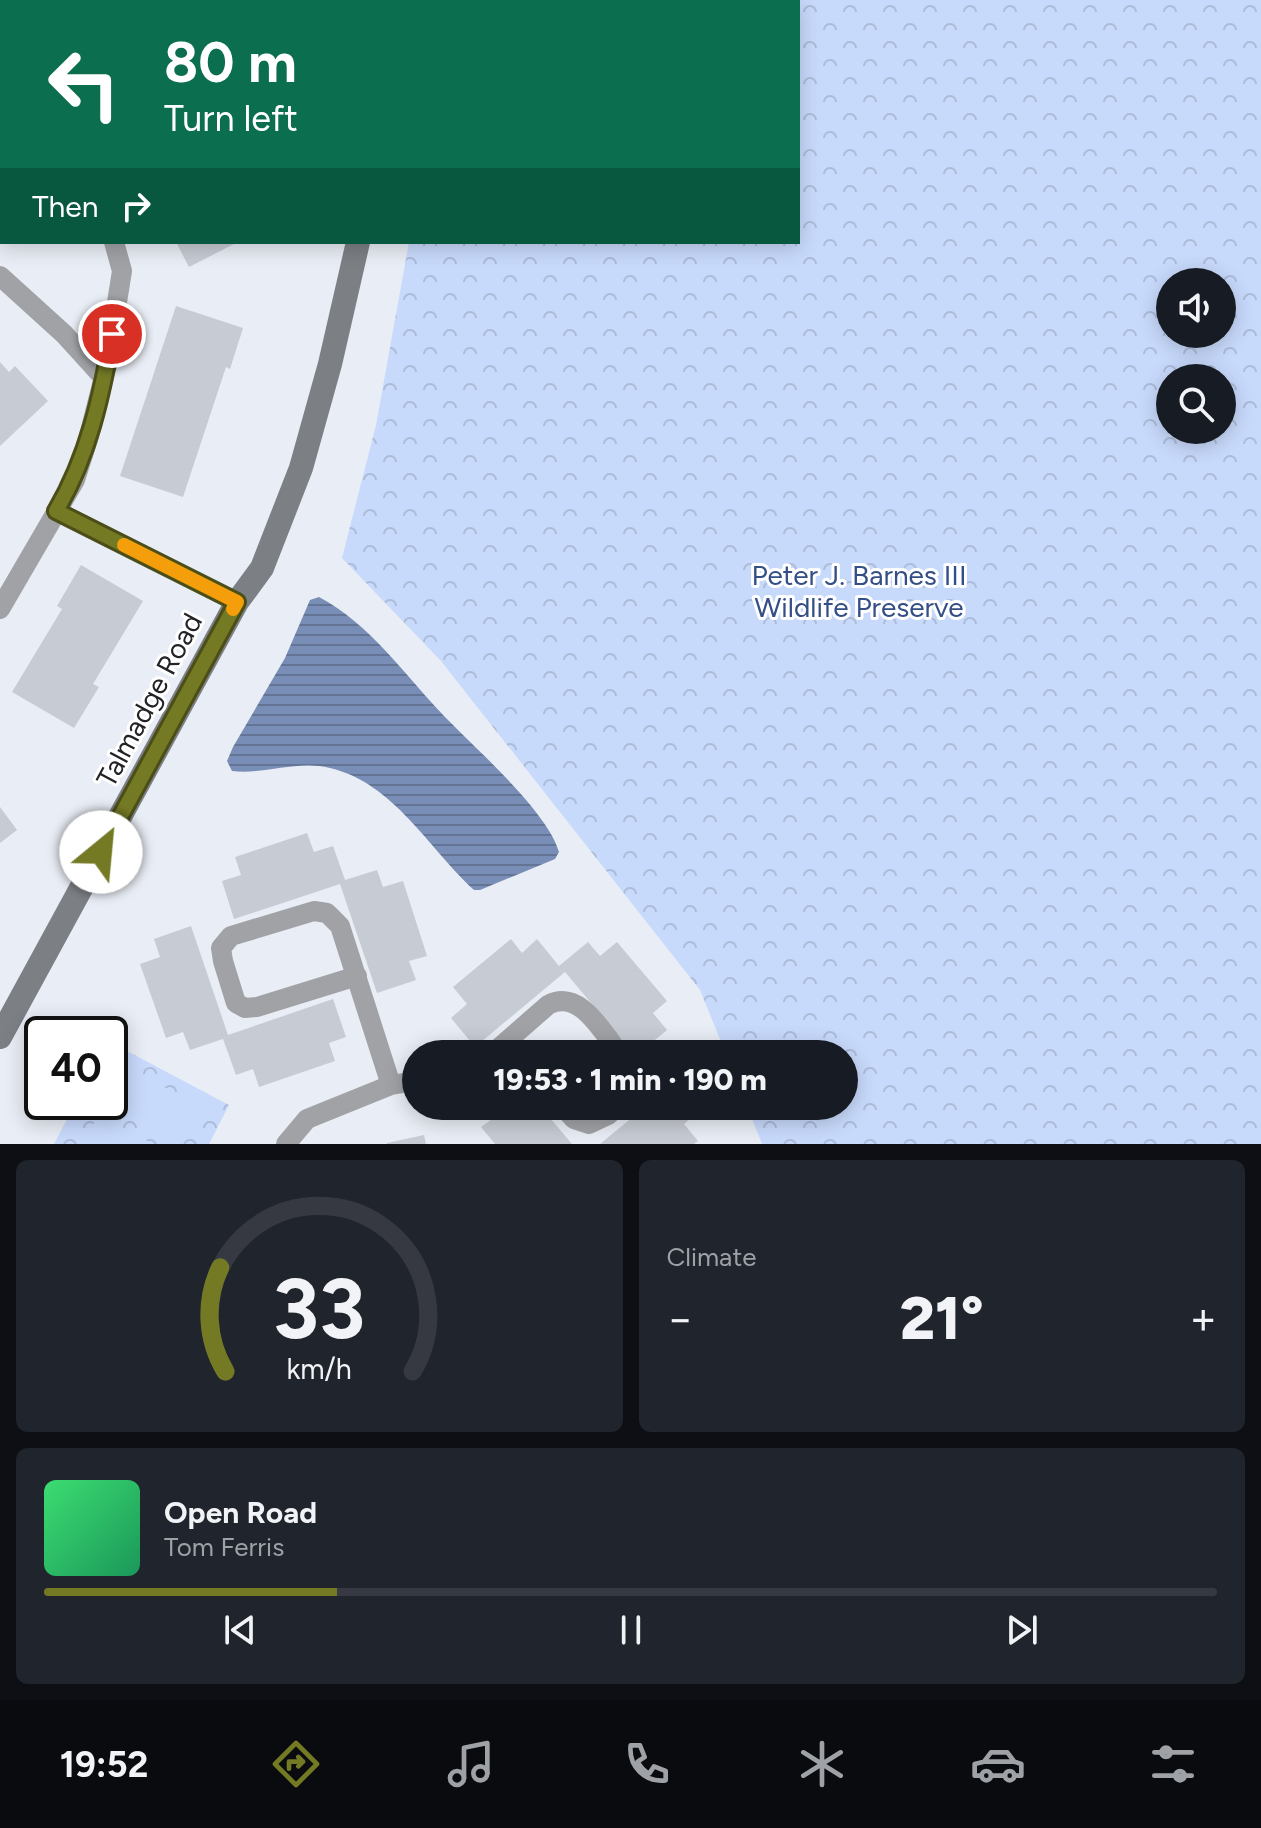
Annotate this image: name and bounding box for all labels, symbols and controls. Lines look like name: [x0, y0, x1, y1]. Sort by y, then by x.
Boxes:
text: 80 m: [164, 29, 297, 96]
icon: left: [32, 32, 136, 136]
text: Turn left: [164, 97, 298, 140]
icon: right: [114, 184, 158, 228]
text: Then: [32, 188, 98, 225]
map controls: [1156, 268, 1236, 444]
button: sound: [1156, 268, 1236, 348]
pin: [78, 300, 146, 368]
icon: arrive: [90, 312, 134, 356]
button: search: [1156, 364, 1236, 444]
park label: Peter J. Barnes III Wildlife Preserve: [751, 558, 967, 624]
street label: Talmadge Road: [89, 607, 209, 793]
position arrow: [59, 810, 143, 894]
speed limit sign: 40: [24, 1016, 128, 1120]
text: 19:53 · 1 min · 190 m: [493, 1061, 767, 1098]
text: Climate: [667, 1241, 756, 1273]
text: 33: [273, 1259, 366, 1359]
text: 21°: [900, 1282, 984, 1354]
text: −: [667, 1292, 694, 1345]
text: +: [1190, 1292, 1217, 1345]
text: km/h: [287, 1352, 352, 1386]
text: Open Road: [164, 1494, 317, 1531]
text: Tom Ferris: [164, 1531, 284, 1563]
icon: previous: [218, 1608, 262, 1652]
icon: pause: [609, 1608, 653, 1652]
icon: next: [1000, 1608, 1044, 1652]
icon: directions: [268, 1736, 324, 1792]
icon: music: [443, 1736, 499, 1792]
icon: phone: [619, 1736, 675, 1792]
icon: climate: [794, 1736, 850, 1792]
icon: car: [970, 1736, 1026, 1792]
icon: filters: [1145, 1736, 1201, 1792]
text: 19:52: [60, 1743, 148, 1786]

